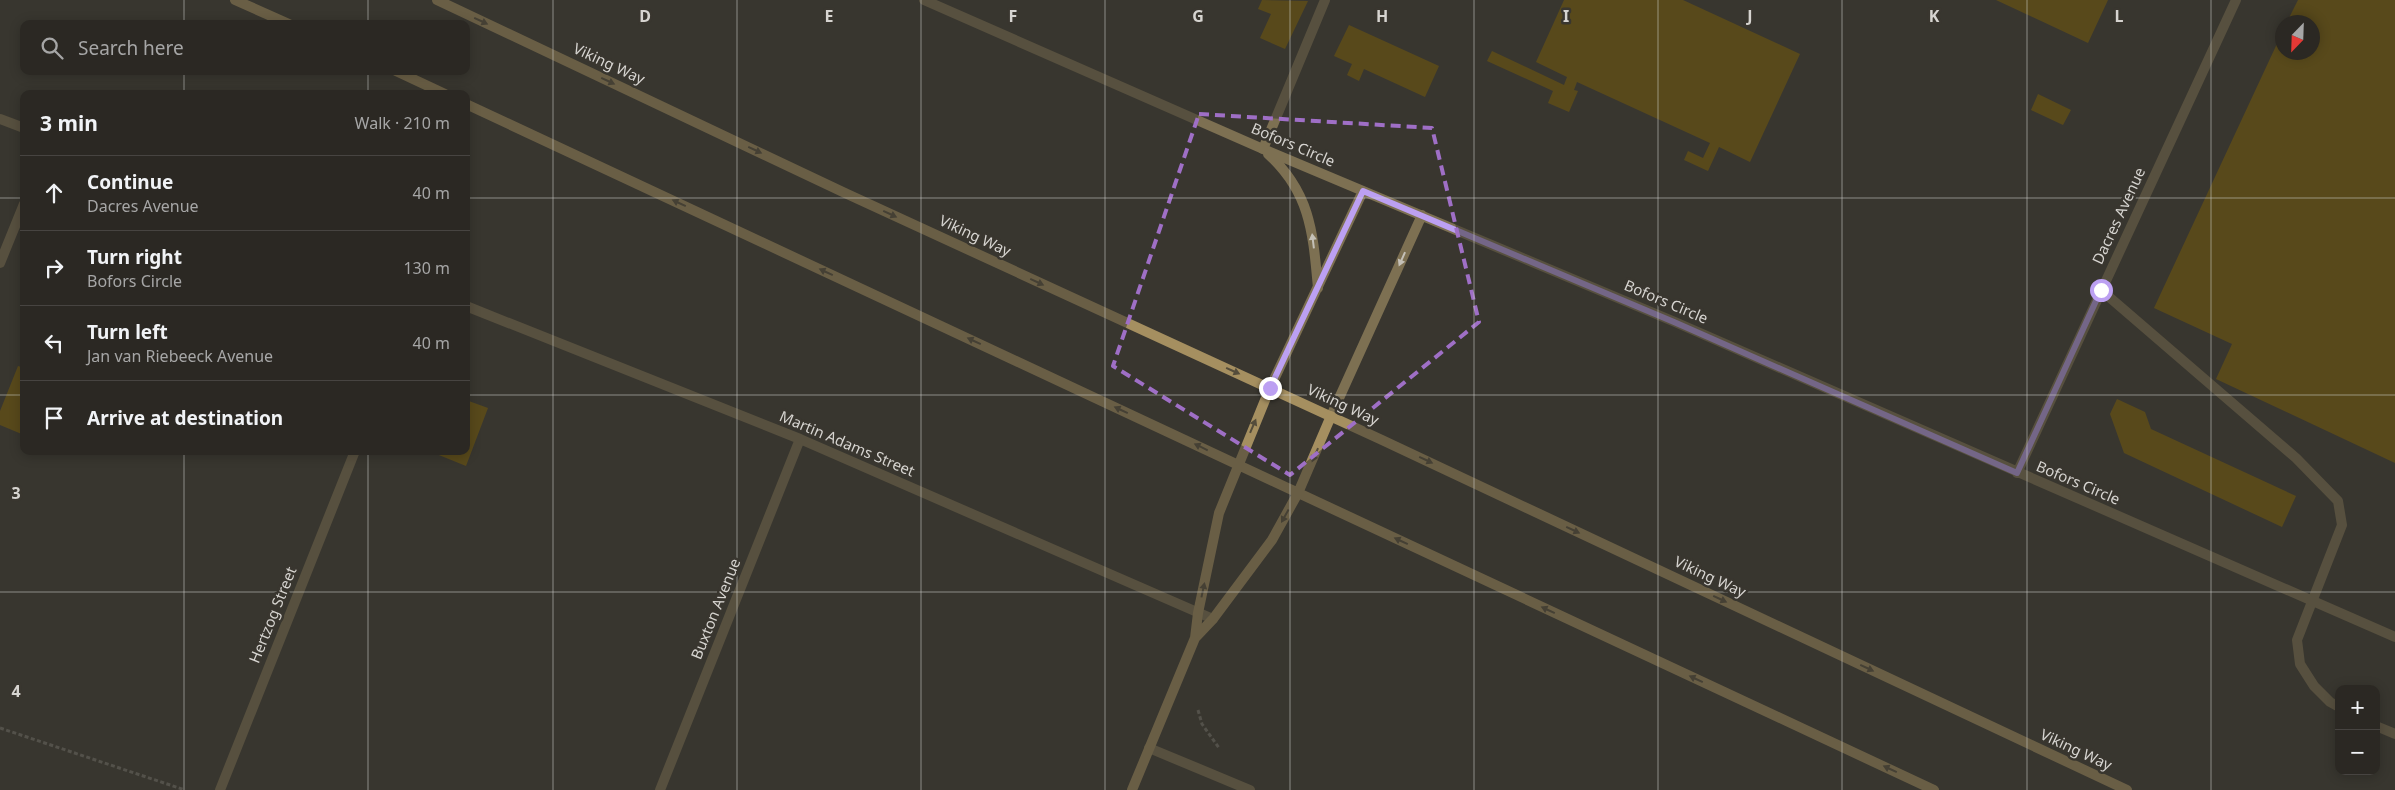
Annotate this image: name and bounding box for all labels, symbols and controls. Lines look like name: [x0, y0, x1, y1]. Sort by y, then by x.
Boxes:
text: D: [639, 5, 651, 27]
text: E: [825, 5, 834, 27]
text: F: [1009, 5, 1017, 27]
text: G: [1192, 5, 1204, 27]
text: H: [1376, 5, 1388, 27]
text: I: [1563, 5, 1569, 27]
text: J: [1745, 5, 1753, 27]
text: K: [1929, 5, 1940, 27]
text: L: [2115, 5, 2124, 27]
north arrow: [2275, 15, 2320, 60]
one-way arrow: [474, 17, 488, 25]
search box: [20, 20, 470, 75]
icon: search: [38, 34, 66, 62]
text: Search here: [78, 35, 184, 61]
street label: Viking Way: [570, 38, 649, 89]
one-way arrow: [601, 77, 615, 85]
text: 3 min: [40, 109, 98, 137]
text: Walk · 210 m: [355, 112, 450, 134]
street label: Bofors Circle: [1248, 117, 1338, 171]
one-way arrow: [748, 146, 762, 154]
street label: Dacres Avenue: [2087, 164, 2149, 267]
text: Continue: [87, 169, 173, 195]
icon: ahead: [40, 179, 68, 207]
text: 40 m: [413, 182, 450, 204]
text: Dacres Avenue: [87, 195, 199, 217]
one-way arrow: [672, 199, 686, 207]
one-way arrow: [882, 209, 897, 218]
street label: Viking Way: [936, 210, 1015, 261]
one-way arrow: [1309, 232, 1317, 248]
text: Turn right: [87, 244, 182, 270]
one-way arrow: [1398, 252, 1406, 266]
icon: right: [40, 254, 68, 282]
text: 130 m: [403, 257, 450, 279]
one-way arrow: [819, 268, 833, 276]
text: Bofors Circle: [87, 270, 182, 292]
street label: Bofors Circle: [1621, 274, 1711, 328]
one-way arrow: [1030, 278, 1044, 286]
route start: [2090, 279, 2113, 302]
text: Turn left: [87, 319, 168, 345]
icon: left: [40, 329, 68, 357]
text: 40 m: [413, 332, 450, 354]
one-way arrow: [967, 336, 981, 344]
text: Jan van Riebeeck Avenue: [87, 345, 273, 367]
one-way arrow: [1226, 368, 1240, 376]
route end: [1259, 377, 1282, 400]
street label: Viking Way: [1304, 379, 1383, 430]
icon: arrive: [40, 404, 68, 432]
text: Arrive at destination: [87, 405, 283, 431]
one-way arrow: [1114, 405, 1128, 413]
street label: Martin Adams Street: [777, 406, 919, 481]
one-way arrow: [1250, 419, 1258, 433]
one-way arrow: [1194, 443, 1208, 451]
one-way arrow: [1310, 448, 1318, 462]
street label: Bofors Circle: [2033, 455, 2123, 509]
one-way arrow: [1419, 457, 1433, 465]
text: 3: [11, 482, 21, 504]
one-way arrow: [1281, 509, 1289, 524]
one-way arrow: [1566, 526, 1580, 534]
one-way arrow: [1394, 537, 1408, 545]
street label: Viking Way: [1671, 551, 1750, 602]
street label: Buxton Avenue: [686, 555, 744, 662]
street label: Hertzog Street: [244, 563, 301, 666]
one-way arrow: [1199, 583, 1207, 598]
one-way arrow: [1713, 595, 1727, 603]
one-way arrow: [1541, 606, 1555, 614]
one-way arrow: [1860, 664, 1874, 672]
one-way arrow: [1689, 675, 1703, 683]
text: 4: [11, 680, 21, 702]
map controls: [2335, 685, 2380, 775]
button: +: [2335, 685, 2380, 730]
street label: Viking Way: [2037, 724, 2116, 775]
button: −: [2335, 730, 2380, 775]
one-way arrow: [1883, 765, 1897, 773]

